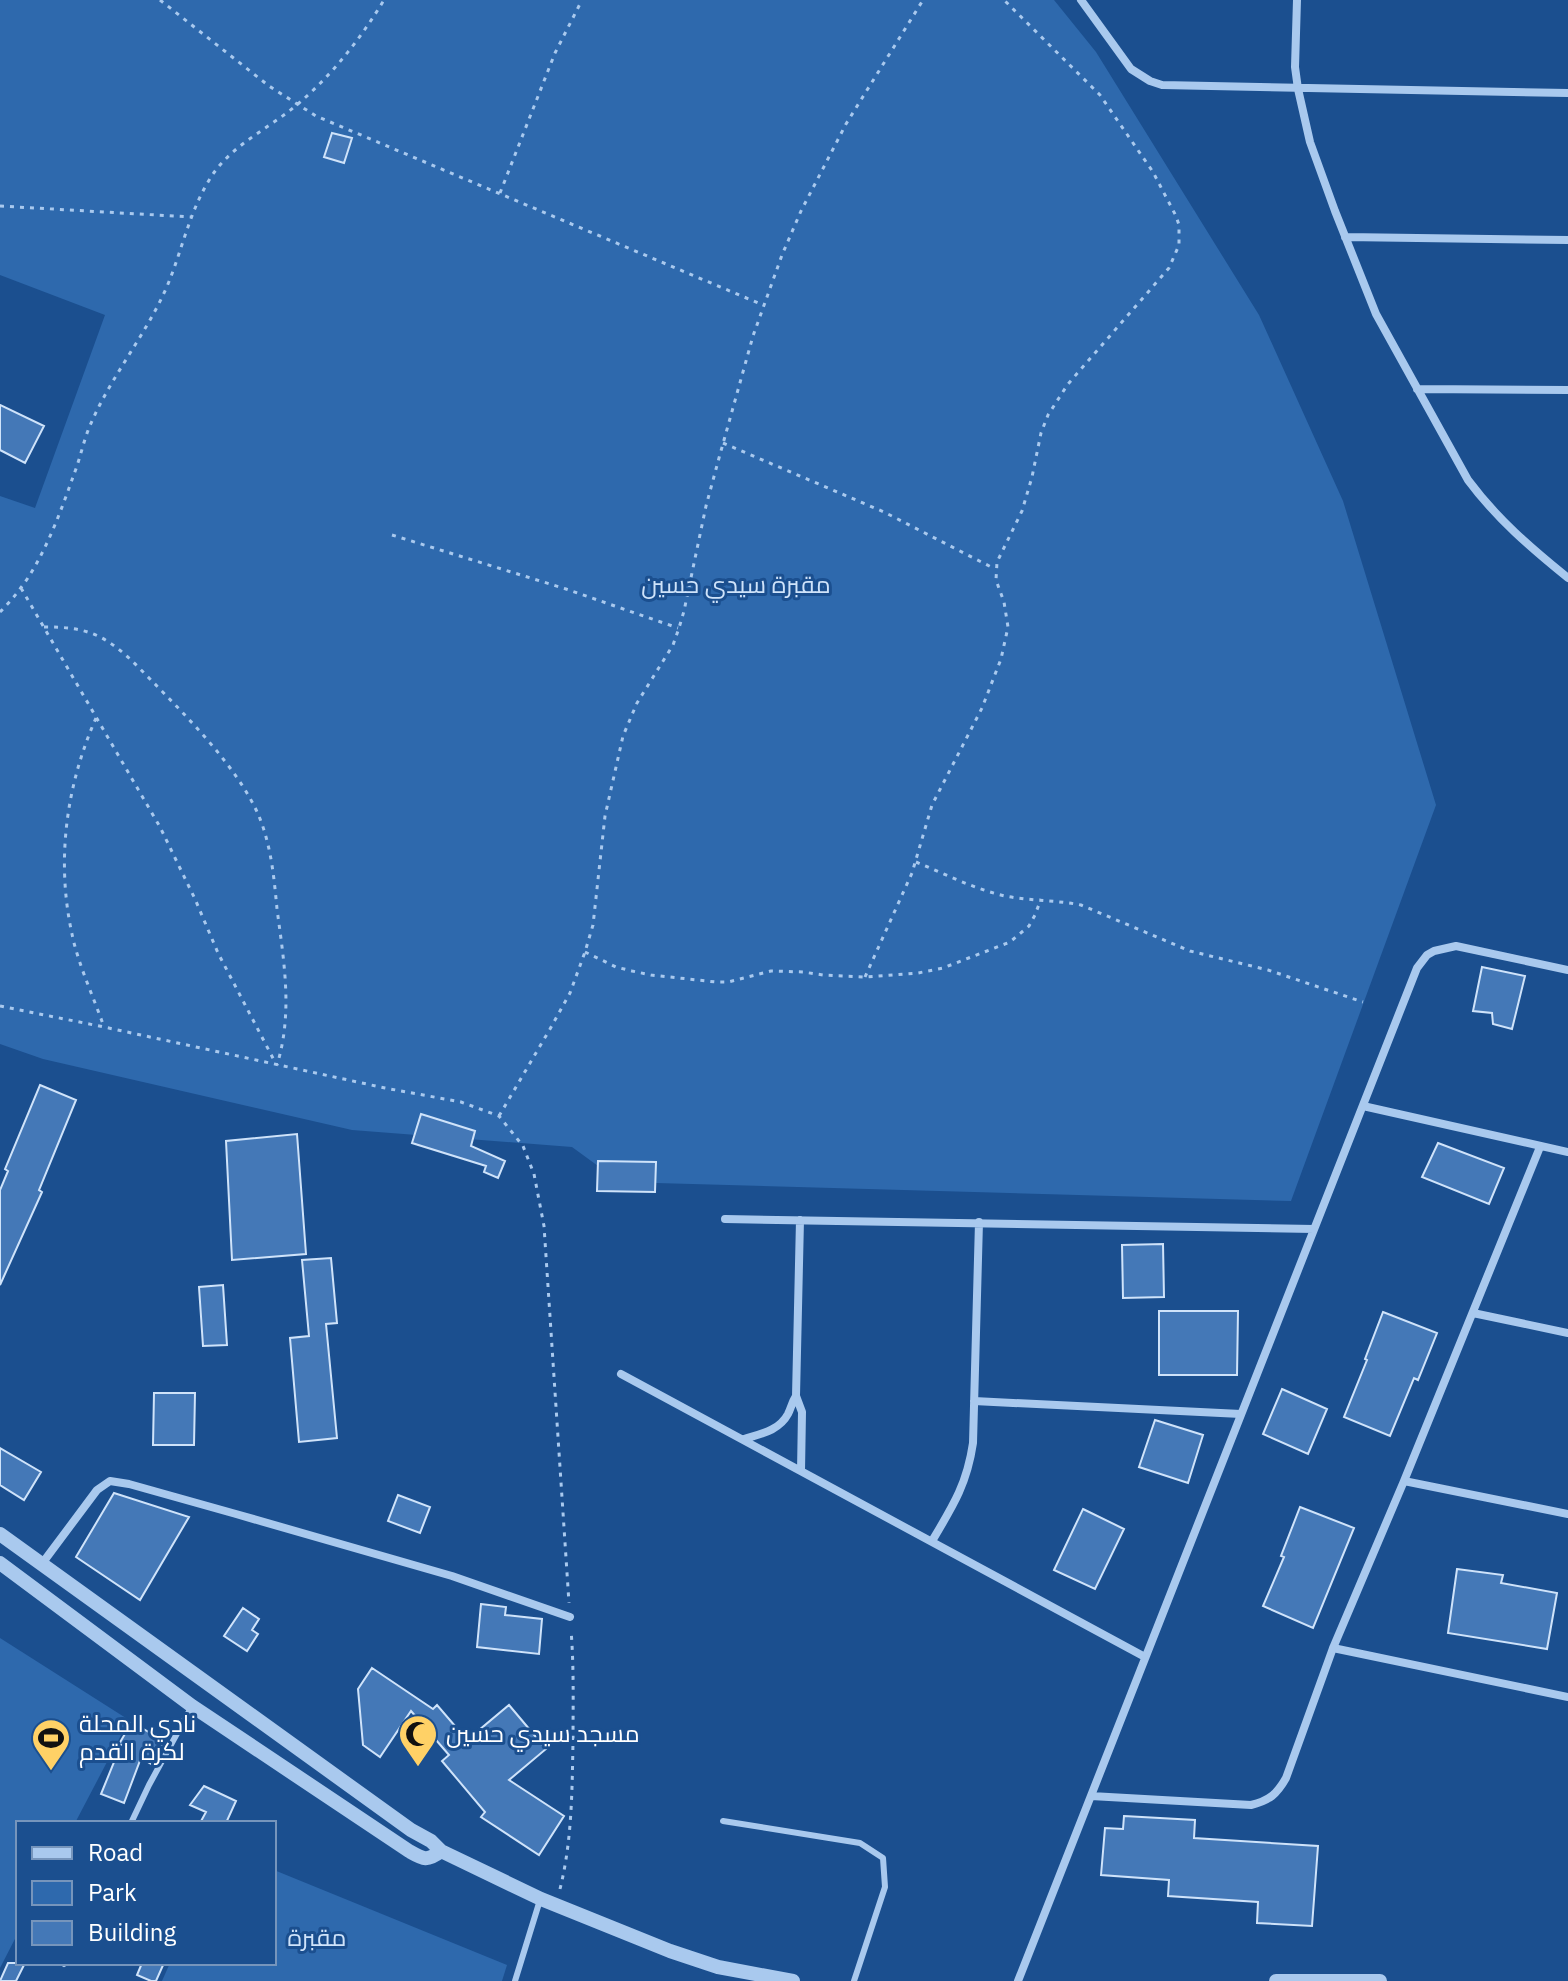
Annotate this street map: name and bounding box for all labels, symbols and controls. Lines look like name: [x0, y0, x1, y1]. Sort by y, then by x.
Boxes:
park label: مقبرة سيدي حسين: [641, 568, 831, 603]
place label: نادي المحلة لكرة القدم: [79, 1707, 196, 1768]
mosque icon: مسجد سيدي حسين: [397, 1713, 439, 1768]
sports icon: نادي المحلة لكرة القدم: [30, 1717, 72, 1772]
place label: مسجد سيدي حسين: [446, 1717, 640, 1752]
legend: [16, 1821, 276, 1965]
text: Road: [88, 1836, 143, 1868]
text: Park: [88, 1876, 137, 1908]
text: Building: [88, 1916, 176, 1948]
park label: مقبرة: [287, 1921, 347, 1953]

